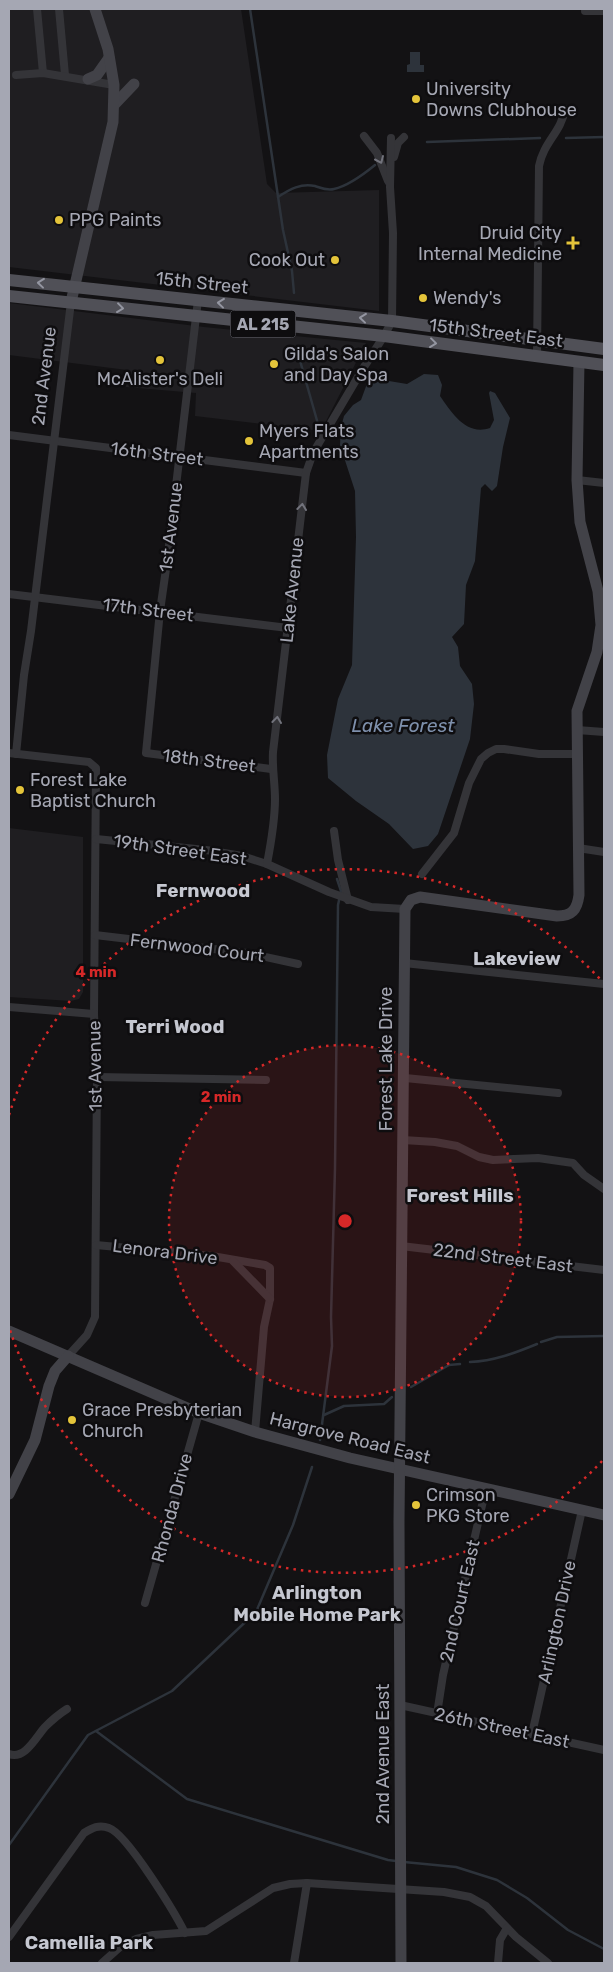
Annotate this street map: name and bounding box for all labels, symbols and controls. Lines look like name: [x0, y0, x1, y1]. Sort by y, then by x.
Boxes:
place label: University Downs Clubhouse: [426, 78, 577, 121]
marker: University Downs Clubhouse: [410, 93, 422, 105]
one-way arrow: [374, 155, 385, 164]
place label: PPG Paints: [69, 209, 161, 231]
marker: PPG Paints: [53, 214, 65, 226]
place label: Druid City Internal Medicine: [418, 222, 562, 265]
marker: Druid City Internal Medicine: [566, 236, 580, 250]
place label: Cook Out: [249, 249, 325, 271]
marker: Cook Out: [329, 254, 341, 266]
street label: 15th Street: [155, 267, 249, 299]
one-way arrow: [37, 278, 45, 289]
place label: Wendy's: [433, 287, 501, 309]
marker: Wendy's: [417, 292, 429, 304]
one-way arrow: [216, 298, 224, 309]
one-way arrow: [116, 302, 124, 313]
road number: AL 215: [230, 310, 296, 338]
one-way arrow: [359, 313, 367, 324]
street label: 15th Street East: [428, 314, 564, 352]
street label: 2nd Avenue: [27, 325, 61, 427]
one-way arrow: [429, 337, 437, 348]
place label: Gilda's Salon and Day Spa: [284, 343, 389, 386]
marker: McAlister's Deli: [154, 354, 166, 366]
marker: Gilda's Salon and Day Spa: [268, 358, 280, 370]
place label: McAlister's Deli: [97, 368, 223, 390]
place label: Myers Flats Apartments: [259, 420, 359, 463]
marker: Myers Flats Apartments: [243, 435, 255, 447]
street label: 16th Street: [109, 437, 205, 471]
street label: 1st Avenue: [155, 481, 187, 573]
one-way arrow: [296, 502, 307, 510]
street label: Lake Avenue: [276, 536, 308, 644]
street label: 17th Street: [101, 594, 195, 626]
water label: Lake Forest: [352, 714, 455, 737]
one-way arrow: [271, 716, 282, 724]
street label: 18th Street: [161, 744, 257, 778]
place label: Forest Lake Baptist Church: [30, 769, 156, 812]
marker: Forest Lake Baptist Church: [14, 784, 26, 796]
street label: 19th Street East: [112, 830, 248, 870]
district label: Fernwood: [156, 879, 250, 902]
street label: Fernwood Court: [129, 929, 265, 967]
district label: Lakeview: [473, 947, 561, 970]
text: 4 min: [75, 963, 117, 981]
street label: Forest Lake Drive: [375, 987, 397, 1131]
district label: Terri Wood: [126, 1015, 224, 1038]
street label: 1st Avenue: [83, 1020, 107, 1112]
text: 2 min: [201, 1088, 241, 1106]
district label: Forest Hills: [406, 1184, 514, 1207]
centre of rings: [336, 1212, 354, 1230]
street label: Lenora Drive: [111, 1235, 219, 1269]
street label: 22nd Street East: [432, 1239, 574, 1277]
place label: Grace Presbyterian Church: [82, 1399, 242, 1442]
street label: Hargrove Road East: [267, 1407, 433, 1469]
marker: Grace Presbyterian Church: [66, 1414, 78, 1426]
street label: Rhonda Drive: [147, 1451, 197, 1565]
place label: Crimson PKG Store: [426, 1484, 510, 1527]
marker: Crimson PKG Store: [410, 1499, 422, 1511]
street label: 2nd Court East: [435, 1538, 485, 1664]
street label: Arlington Drive: [533, 1558, 581, 1686]
district label: Arlington Mobile Home Park: [233, 1581, 401, 1626]
street label: 2nd Avenue East: [372, 1684, 394, 1824]
street label: 26th Street East: [433, 1703, 571, 1753]
district label: Camellia Park: [25, 1931, 153, 1954]

